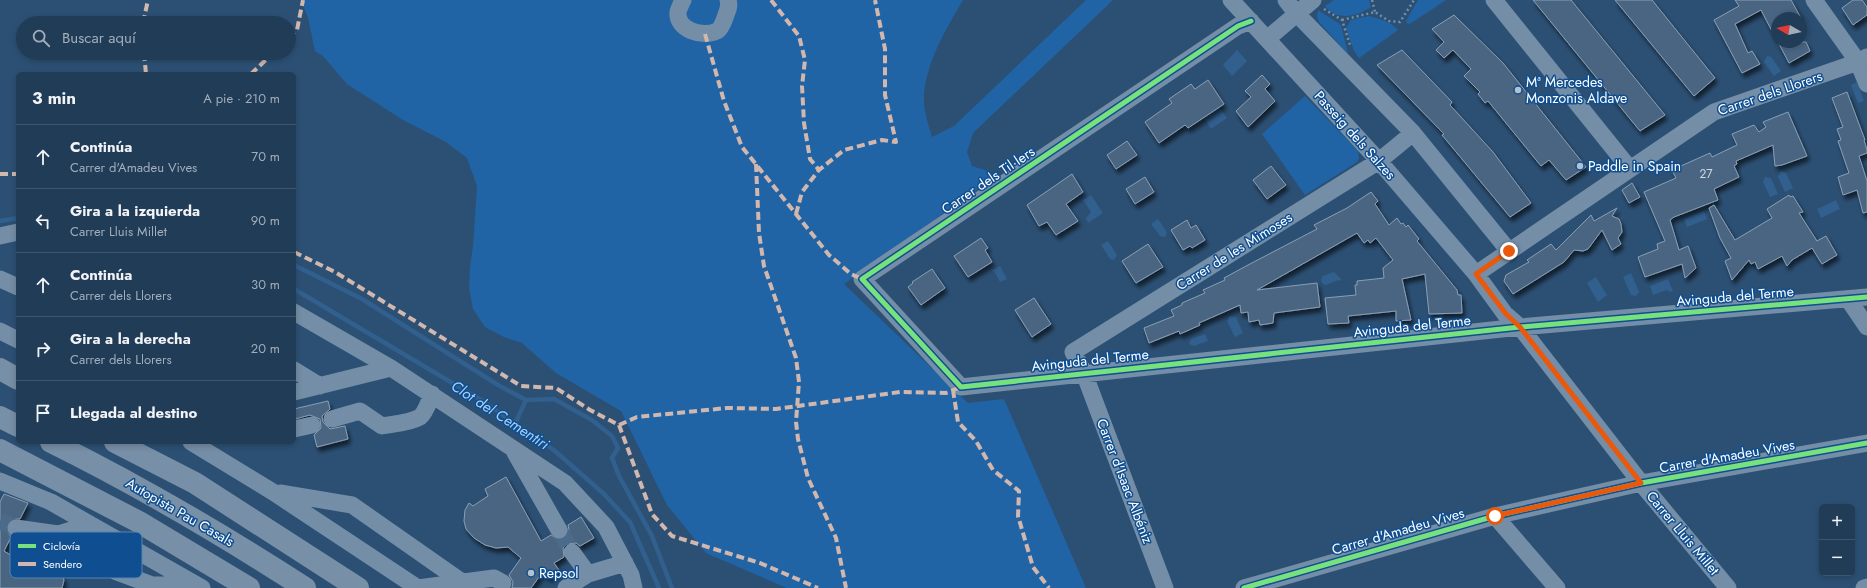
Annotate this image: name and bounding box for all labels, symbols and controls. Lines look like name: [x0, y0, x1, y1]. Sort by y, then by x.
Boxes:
north arrow: [1771, 12, 1807, 48]
search box: [16, 16, 296, 60]
icon: search: [30, 27, 52, 49]
text: Buscar aquí: [62, 27, 136, 49]
street label: Carrer dels Llorers: [1715, 66, 1825, 120]
place label: Mª Mercedes Monzonis Aldave: [1526, 72, 1627, 108]
marker: Mª Mercedes Monzonis Aldave: [1513, 85, 1523, 95]
text: 3 min: [32, 86, 76, 110]
street label: Passeig dels Salzes: [1310, 86, 1401, 184]
text: A pie · 210 m: [203, 89, 280, 108]
text: Continúa: [70, 136, 132, 158]
street label: Carrer dels Til·lers: [937, 141, 1039, 219]
icon: ahead: [32, 146, 54, 168]
text: 70 m: [251, 147, 280, 166]
place label: Paddle in Spain: [1588, 156, 1681, 176]
text: Carrer d'Amadeu Vives: [70, 158, 197, 177]
marker: Paddle in Spain: [1575, 161, 1585, 171]
house number: 27: [1699, 165, 1713, 183]
text: Gira a la izquierda: [70, 200, 200, 222]
street label: Carrer de les Mimoses: [1172, 207, 1296, 295]
icon: left: [32, 210, 54, 232]
text: 90 m: [251, 211, 280, 230]
text: Carrer Lluis Millet: [70, 222, 167, 241]
route end: [1500, 242, 1518, 260]
text: Continúa: [70, 264, 132, 286]
icon: ahead: [32, 274, 54, 296]
text: 30 m: [251, 275, 280, 294]
street label: Avinguda del Terme: [1675, 281, 1795, 311]
text: Carrer dels Llorers: [70, 286, 172, 305]
street label: Avinguda del Terme: [1352, 310, 1472, 342]
text: Gira a la derecha: [70, 328, 191, 350]
icon: right: [32, 338, 54, 360]
text: 20 m: [251, 339, 280, 358]
street label: Avinguda del Terme: [1030, 344, 1150, 376]
text: Carrer dels Llorers: [70, 350, 172, 369]
water label: Clot del Cementiri: [447, 375, 554, 455]
icon: arrive: [32, 402, 54, 424]
text: Llegada al destino: [70, 402, 197, 424]
street label: Carrer d'Isaac Albéniz: [1092, 416, 1158, 547]
street label: Carrer d'Amadeu Vives: [1658, 434, 1797, 478]
street label: Autopista Pau Casals: [122, 473, 238, 551]
street label: Carrer Lluis Millet: [1642, 487, 1725, 580]
street label: Carrer d'Amadeu Vives: [1329, 502, 1467, 560]
map controls: [1819, 504, 1855, 576]
button: +: [1819, 504, 1855, 540]
route start: [1486, 507, 1504, 525]
legend: [10, 532, 142, 578]
text: Ciclovía: [43, 538, 80, 554]
button: −: [1819, 540, 1855, 576]
text: Sendero: [43, 556, 82, 572]
place label: Repsol: [539, 563, 579, 583]
marker: Repsol: [526, 568, 536, 578]

